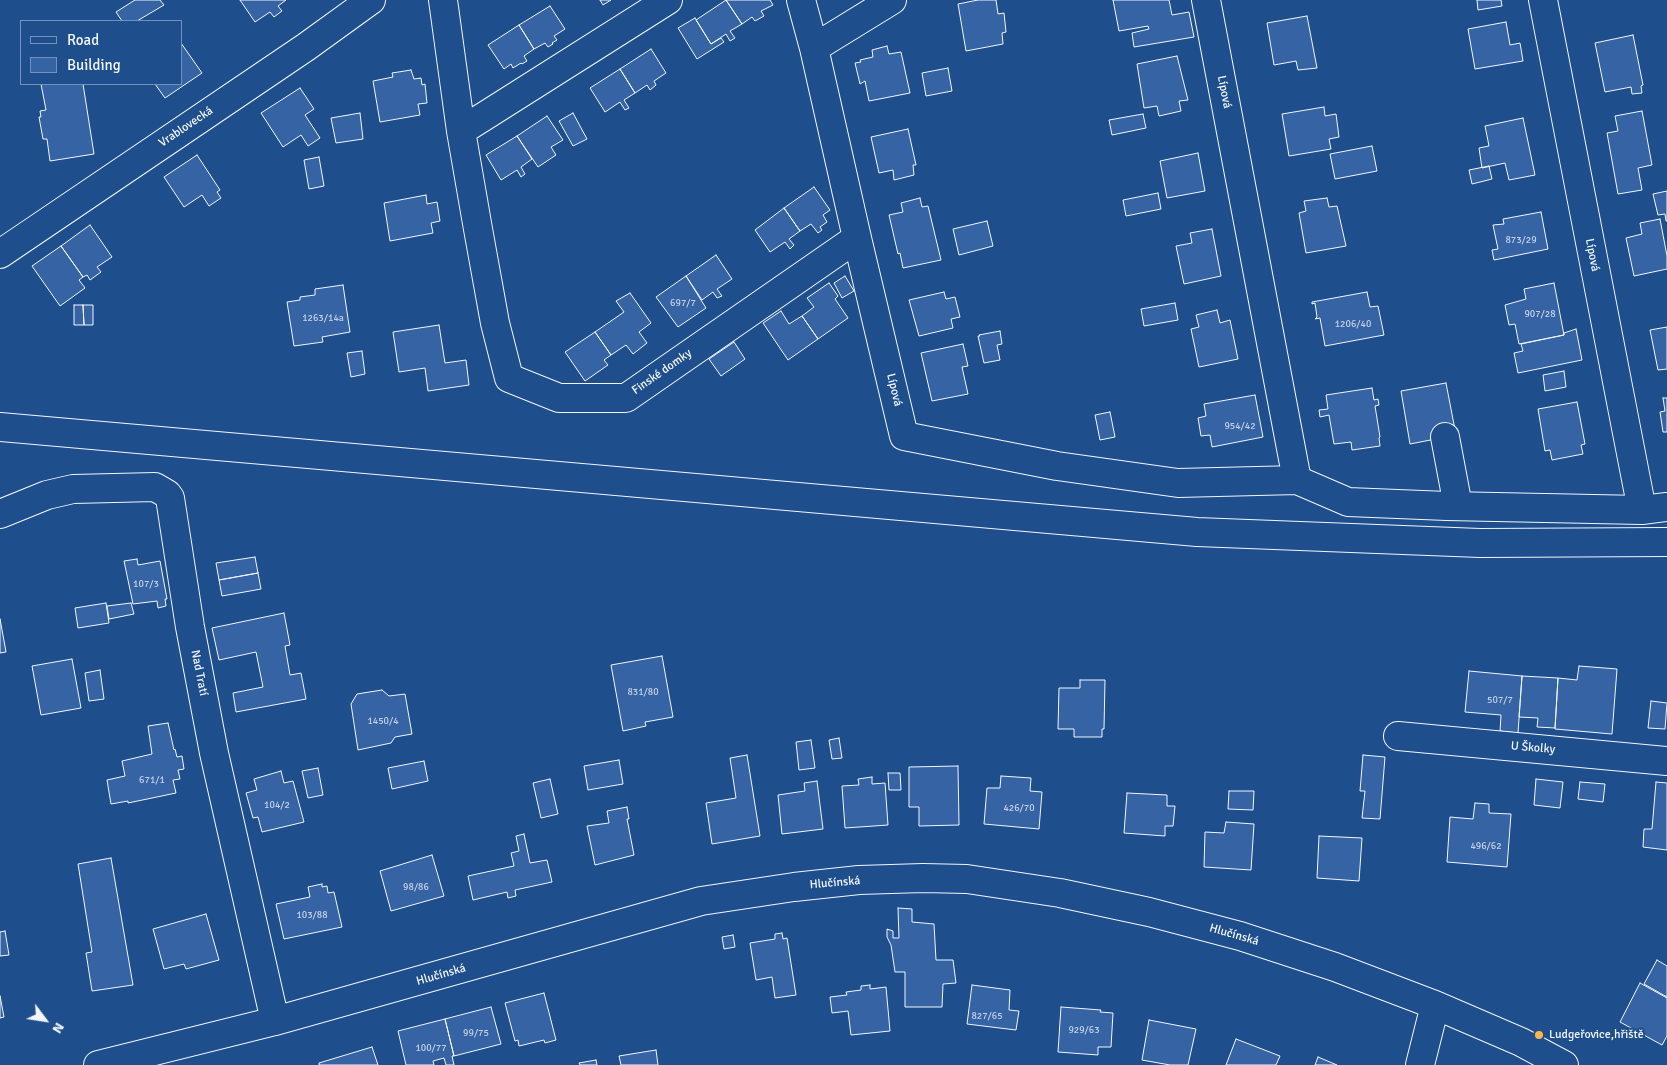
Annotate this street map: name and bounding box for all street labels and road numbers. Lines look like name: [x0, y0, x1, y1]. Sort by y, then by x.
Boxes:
street label: Lípová: [1214, 74, 1234, 110]
street label: Vrablovecká: [156, 104, 216, 150]
street label: Lípová: [1582, 237, 1602, 273]
street label: Finské domky: [629, 346, 695, 398]
street label: Lípová: [883, 372, 905, 408]
street label: Nad Tratí: [188, 649, 210, 697]
street label: U Školky: [1510, 739, 1556, 757]
street label: Hlučínská: [809, 874, 861, 892]
street label: Hlučínská: [1208, 921, 1260, 949]
street label: Hlučínská: [415, 961, 467, 989]

